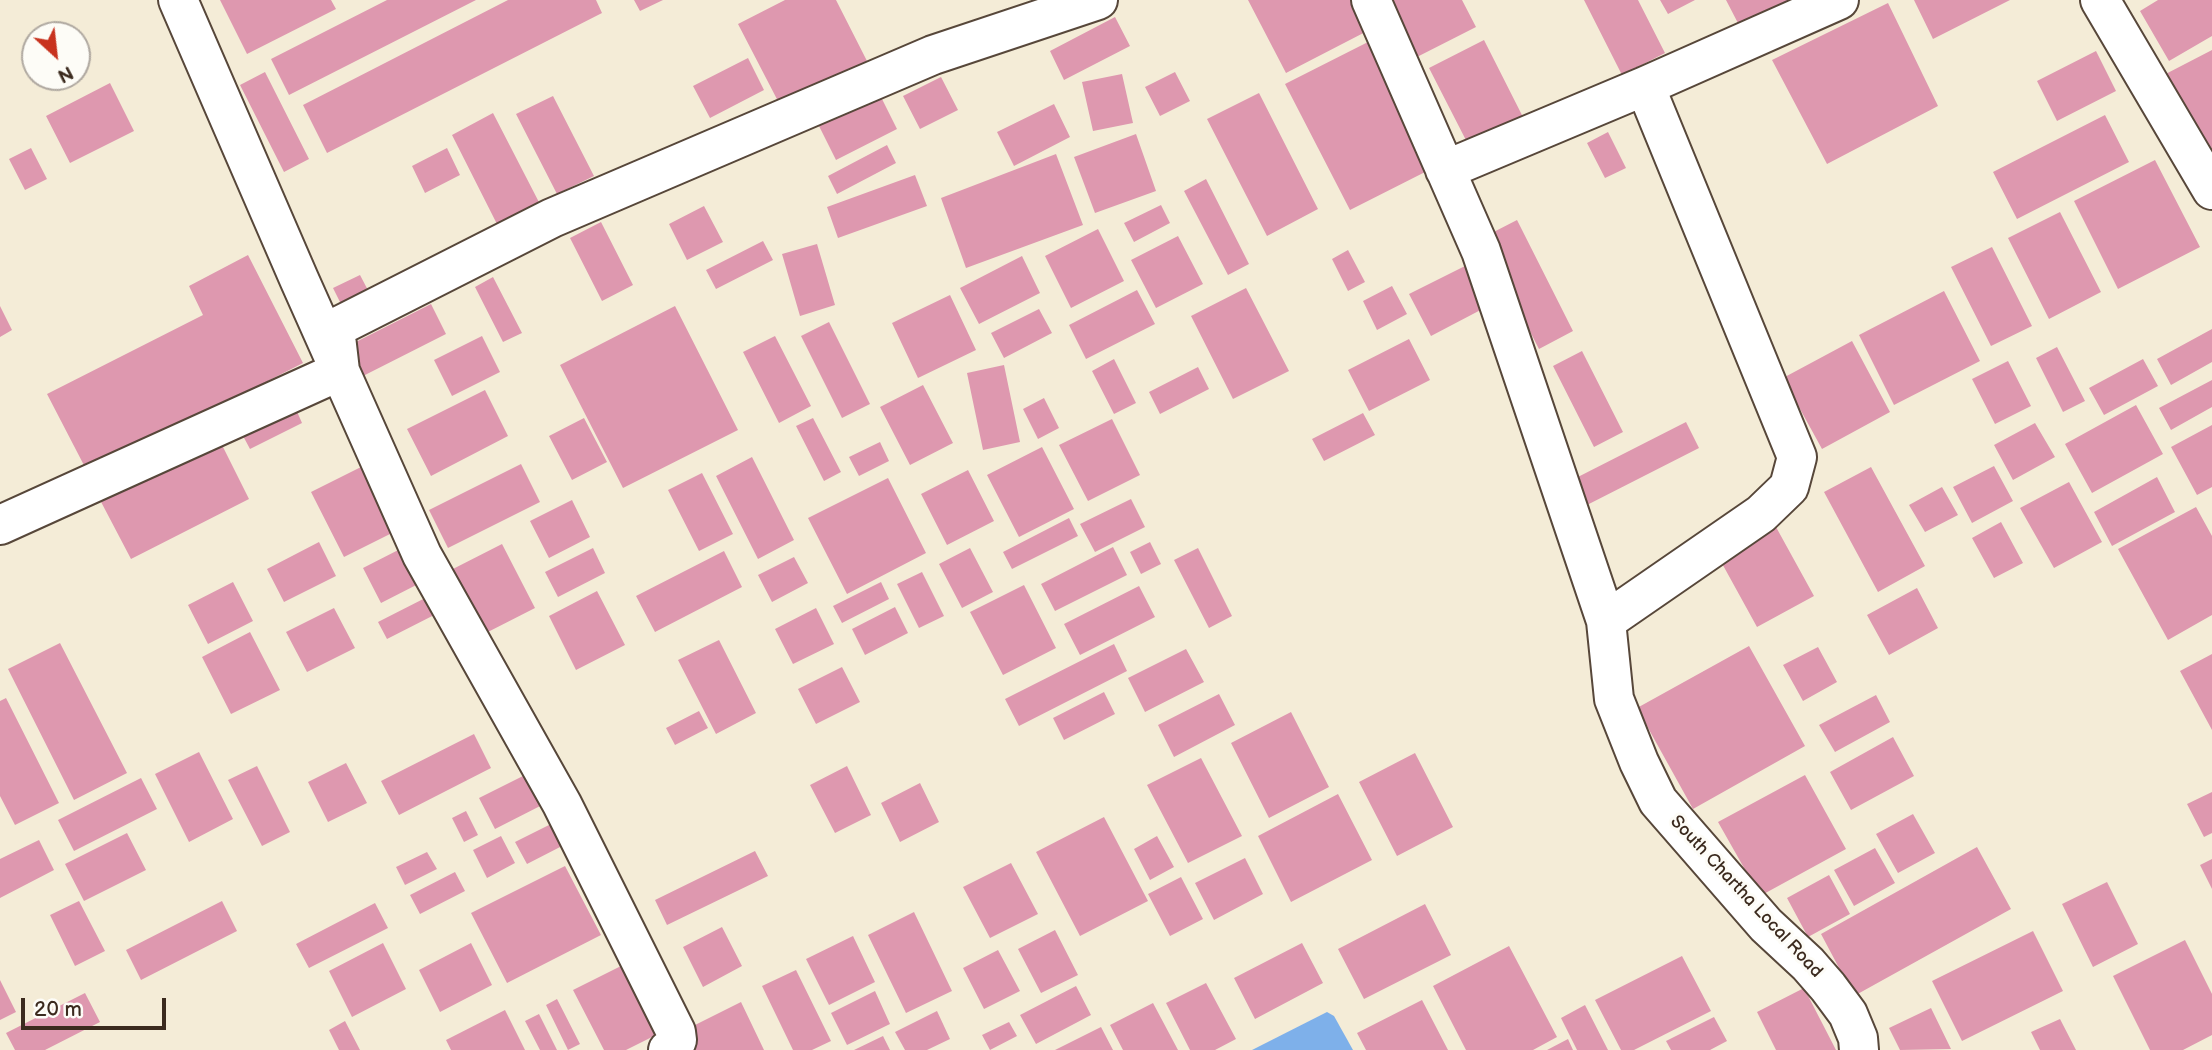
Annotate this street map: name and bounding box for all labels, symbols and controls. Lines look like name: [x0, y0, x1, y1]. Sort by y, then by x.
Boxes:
north arrow: [21, 21, 91, 91]
text: N: [53, 60, 76, 87]
street label: South Chartha Local Road: [1665, 812, 1827, 982]
scale bar: [24, 984, 170, 1028]
text: 20 m: [34, 997, 82, 1022]

